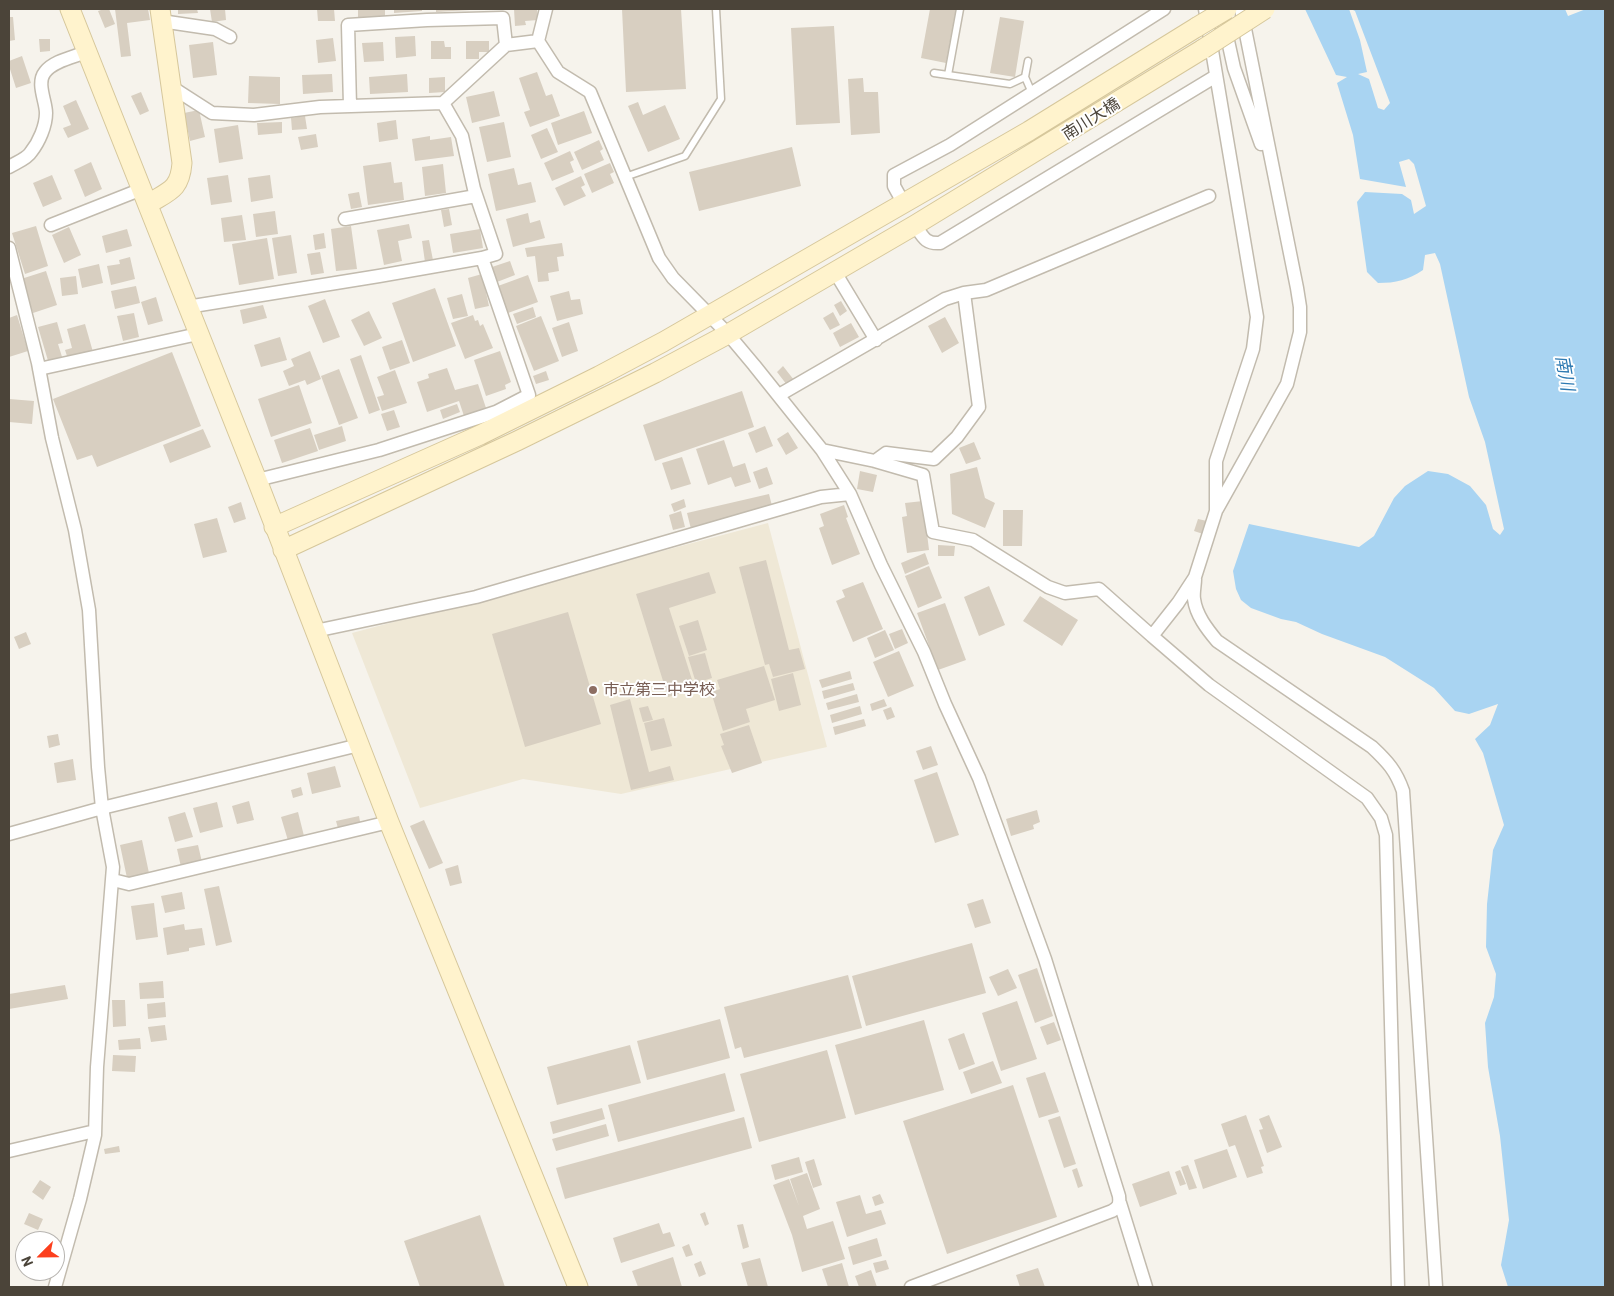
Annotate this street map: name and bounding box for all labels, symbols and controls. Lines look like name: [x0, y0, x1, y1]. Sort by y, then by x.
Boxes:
street label: 南川大橋: [1059, 94, 1123, 144]
water label: 南川: [1551, 353, 1579, 393]
place label: 市立第三中学校: [603, 680, 715, 700]
marker: 市立第三中学校: [587, 684, 599, 696]
north arrow: [15, 1231, 65, 1281]
text: N: [17, 1254, 36, 1269]

